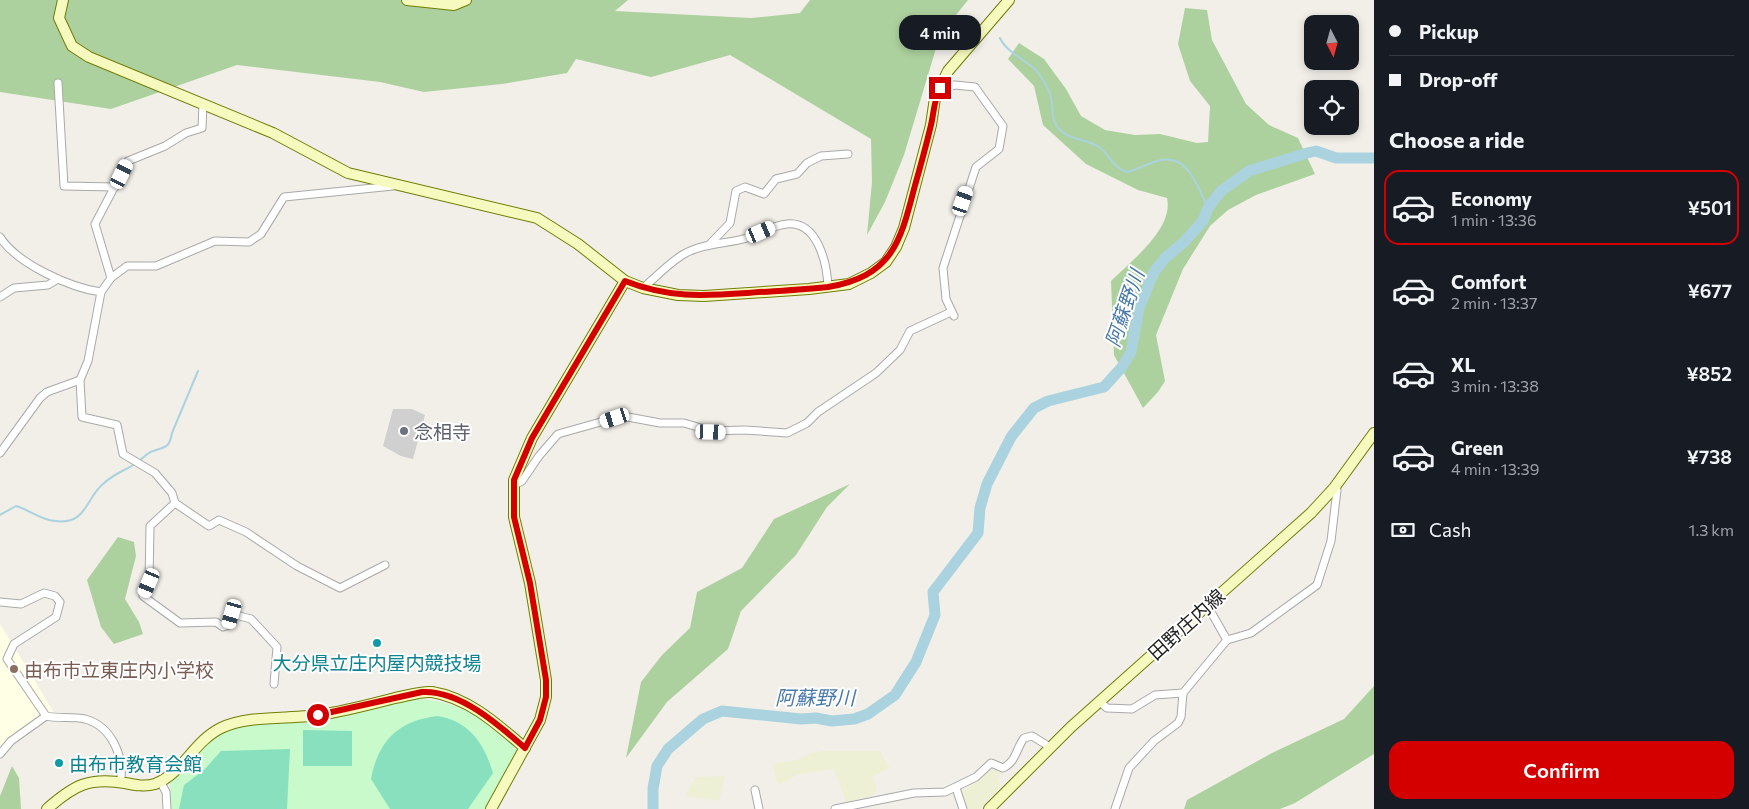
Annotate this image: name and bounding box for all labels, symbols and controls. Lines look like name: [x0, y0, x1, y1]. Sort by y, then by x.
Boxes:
north arrow: [1304, 15, 1359, 70]
map controls: [1304, 15, 1359, 135]
callout: 4 min: [899, 16, 981, 51]
text: Pickup: [1419, 20, 1479, 43]
text: 4 min: [920, 23, 960, 42]
text: Drop-off: [1419, 68, 1498, 91]
route end: [929, 77, 951, 99]
button: locate: [1304, 80, 1359, 135]
text: Choose a ride: [1389, 126, 1524, 153]
car: [108, 157, 135, 191]
car: [951, 184, 974, 218]
icon: car: [1391, 185, 1436, 230]
text: Economy: [1451, 187, 1532, 210]
text: ¥501: [1688, 196, 1732, 219]
text: 1 min · 13:36: [1451, 210, 1537, 229]
car: [744, 219, 777, 245]
water label: 阿蘇野川: [1100, 264, 1149, 350]
icon: car: [1391, 268, 1436, 313]
text: Comfort: [1451, 270, 1527, 293]
text: ¥677: [1688, 279, 1732, 302]
text: 2 min · 13:37: [1451, 293, 1537, 312]
icon: car: [1391, 351, 1436, 396]
text: XL: [1451, 353, 1476, 376]
text: ¥852: [1687, 362, 1732, 385]
text: 3 min · 13:38: [1451, 376, 1539, 395]
car: [598, 406, 631, 430]
place label: 念相寺: [414, 420, 471, 443]
car: [695, 424, 726, 440]
marker: 念相寺: [398, 425, 410, 437]
icon: car: [1391, 434, 1436, 479]
text: Green: [1451, 436, 1503, 459]
text: ¥738: [1687, 445, 1732, 468]
text: 4 min · 13:39: [1451, 459, 1539, 478]
icon: cash: [1389, 516, 1417, 544]
text: Cash: [1429, 518, 1471, 541]
text: 1.3 km: [1689, 520, 1734, 539]
car: [136, 566, 161, 600]
street label: 田野庄内線: [1143, 584, 1229, 664]
car: [220, 598, 243, 630]
marker: 大分県立庄内屋内競技場: [371, 637, 383, 649]
place label: 大分県立庄内屋内競技場: [272, 651, 482, 674]
place label: 由布市立東庄内小学校: [24, 658, 214, 681]
marker: 由布市立東庄内小学校: [8, 663, 20, 675]
water label: 阿蘇野川: [775, 685, 857, 709]
route start: [307, 704, 329, 726]
button: Confirm: [1389, 741, 1734, 799]
place label: 由布市教育会館: [69, 752, 202, 775]
marker: 由布市教育会館: [53, 757, 65, 769]

